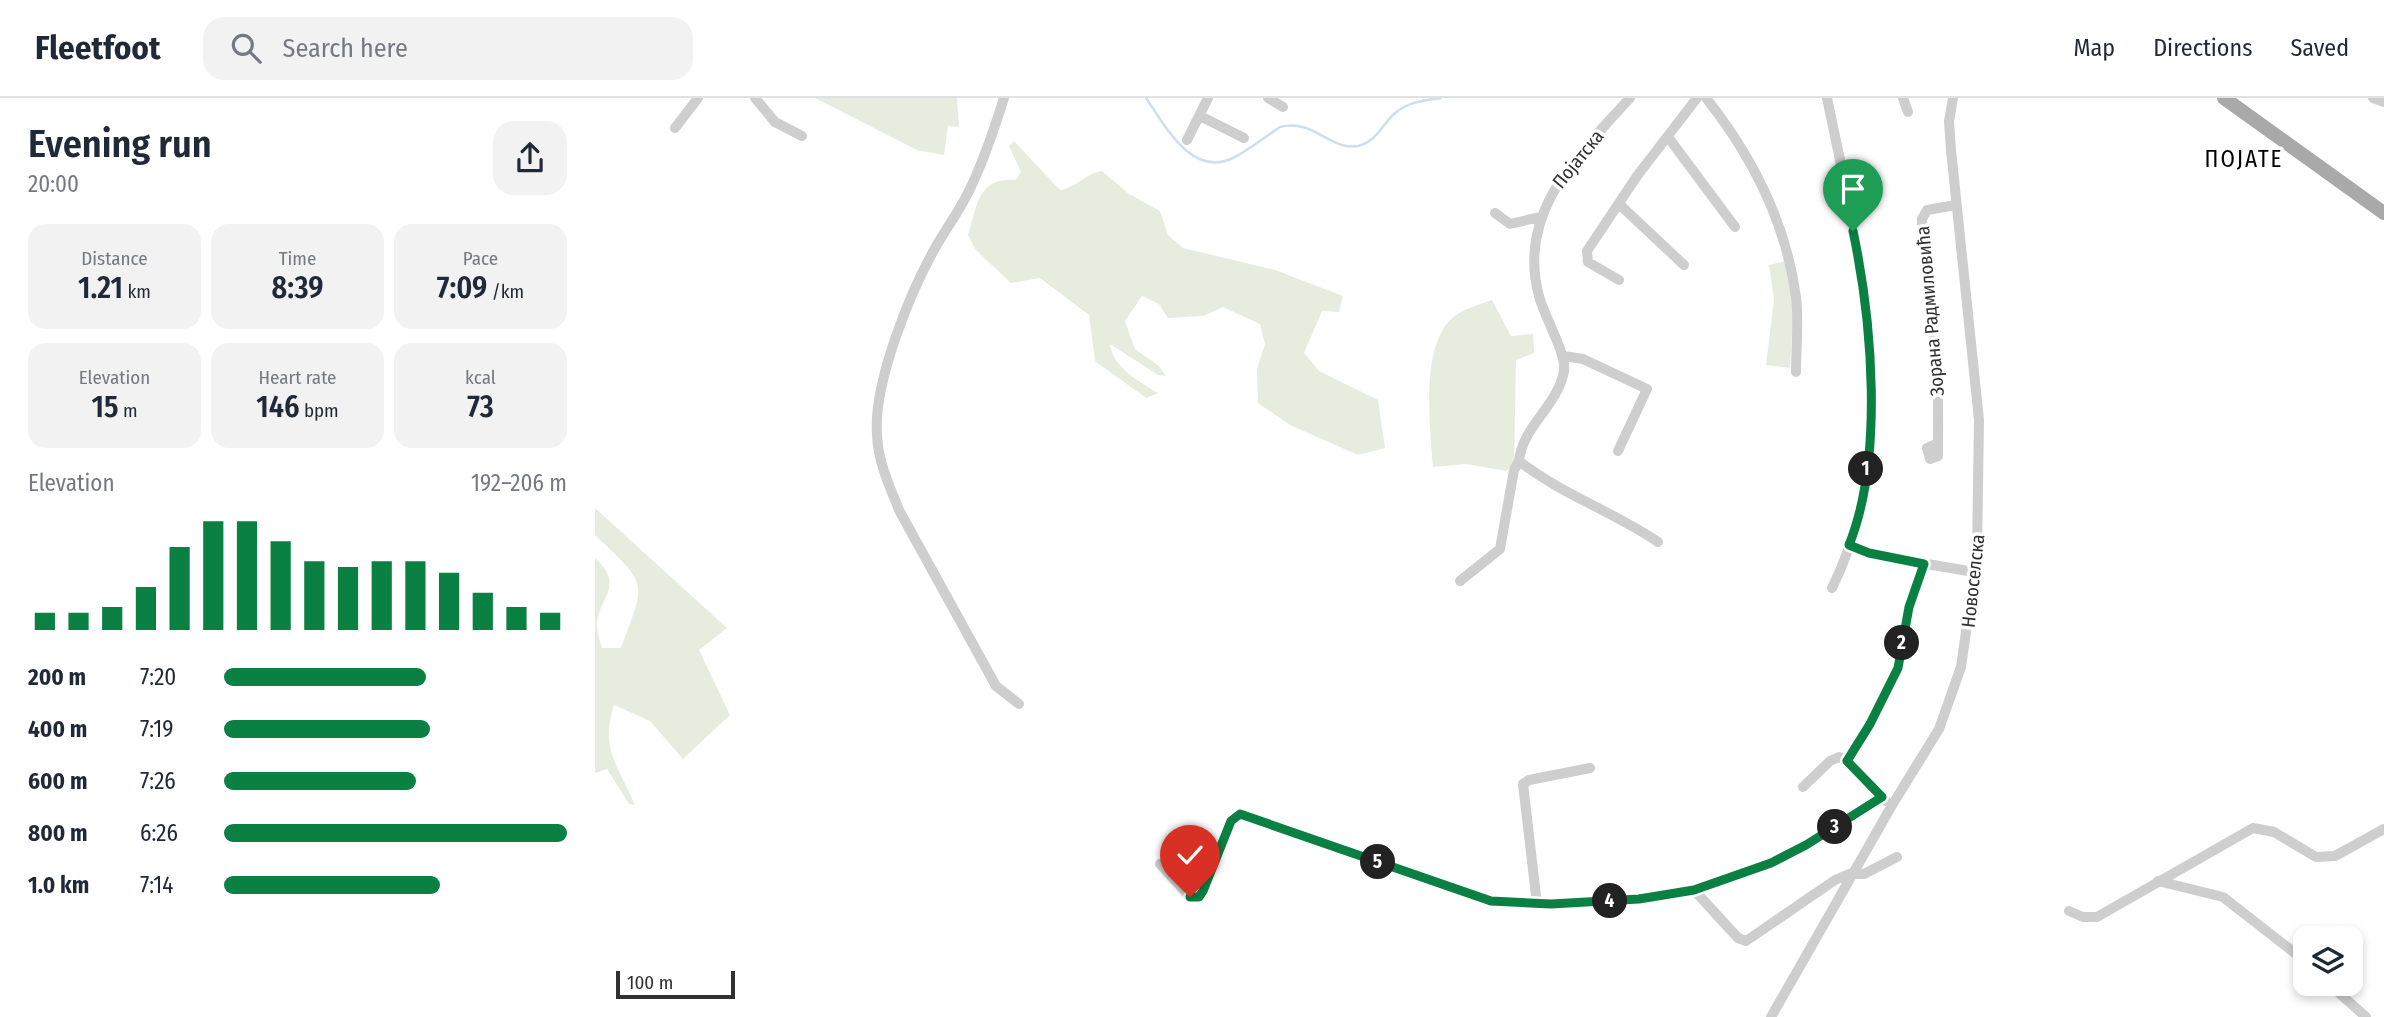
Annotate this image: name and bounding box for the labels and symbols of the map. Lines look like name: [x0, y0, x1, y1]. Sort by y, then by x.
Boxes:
street label: Појатска: [1548, 125, 1608, 193]
district label: ПОЈАТЕ: [2205, 145, 2283, 173]
pin: [1823, 159, 1883, 231]
street label: Зорана Радмиловића: [1911, 225, 1949, 397]
pin: 1: [1849, 452, 1883, 486]
street label: Новоселска: [1957, 533, 1989, 629]
pin: 2: [1885, 626, 1919, 660]
pin: 3: [1817, 810, 1853, 844]
pin: [1160, 825, 1220, 897]
pin: 5: [1361, 844, 1395, 880]
pin: 4: [1593, 884, 1627, 918]
scale bar: [616, 968, 735, 1000]

